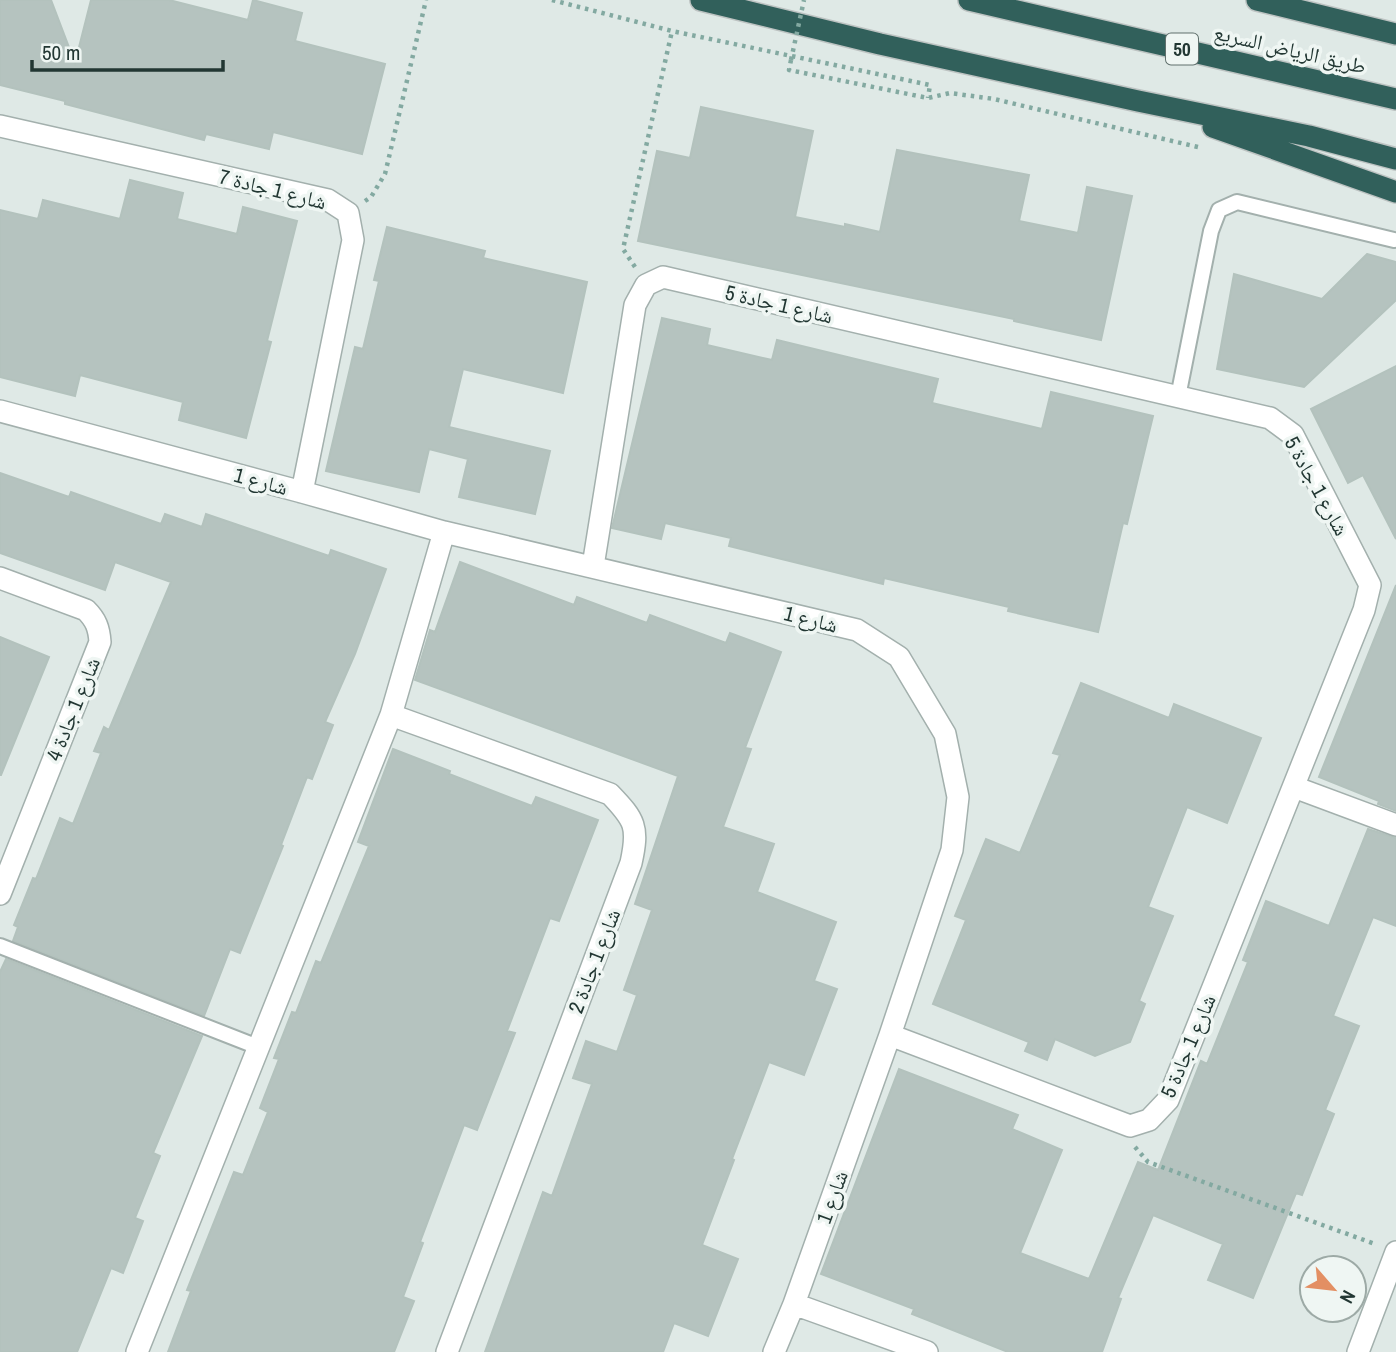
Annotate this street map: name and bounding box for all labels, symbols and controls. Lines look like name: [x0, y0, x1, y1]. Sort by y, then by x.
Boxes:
street label: طريق الرياض السريع: [1211, 17, 1369, 81]
scale bar: [32, 28, 222, 72]
road number: 50: [1166, 34, 1198, 64]
text: 50 m: [42, 38, 80, 67]
street label: شارع 1 جادة 7: [216, 162, 330, 216]
street label: شارع 1 جادة 5: [722, 278, 836, 330]
street label: شارع 1 جادة 5: [1278, 431, 1356, 541]
street label: شارع 1: [231, 460, 291, 502]
street label: شارع 1: [781, 598, 841, 640]
street label: شارع 1 جادة 4: [39, 653, 107, 765]
street label: شارع 1 جادة 2: [561, 905, 627, 1017]
street label: شارع 1 جادة 5: [1153, 990, 1223, 1102]
street label: شارع 1: [809, 1167, 855, 1227]
north arrow: [1298, 1254, 1368, 1324]
text: N: [1334, 1286, 1362, 1308]

